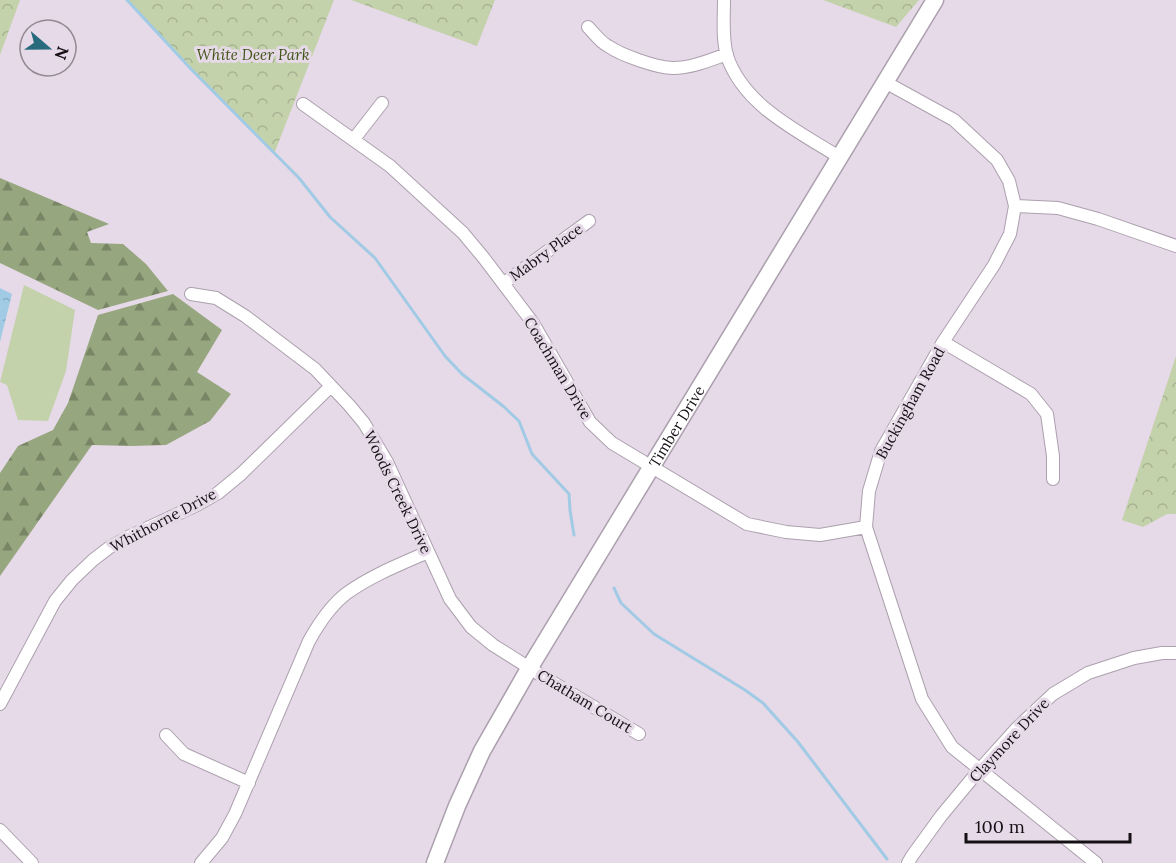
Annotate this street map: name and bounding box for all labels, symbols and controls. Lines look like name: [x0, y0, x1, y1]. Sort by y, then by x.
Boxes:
north arrow: [18, 18, 78, 78]
text: N: [51, 44, 74, 62]
park label: White Deer Park: [197, 45, 310, 64]
street label: Mabry Place: [506, 219, 586, 285]
street label: Coachman Drive: [520, 314, 596, 422]
street label: Buckingham Road: [871, 344, 949, 462]
street label: Timber Drive: [644, 382, 708, 470]
street label: Woods Creek Drive: [360, 427, 436, 557]
street label: Whithorne Drive: [107, 484, 219, 556]
street label: Chatham Court: [534, 665, 636, 737]
street label: Claymore Drive: [965, 694, 1053, 786]
scale bar: [966, 806, 1130, 844]
text: 100 m: [975, 815, 1025, 838]

